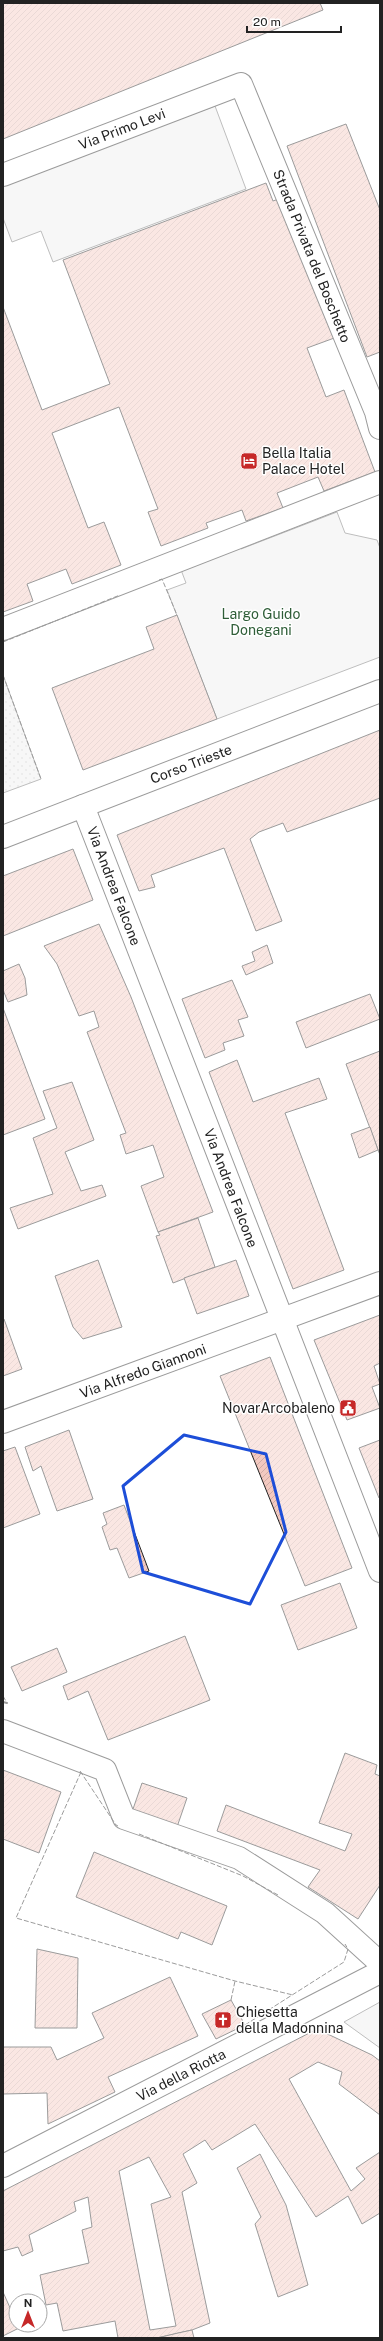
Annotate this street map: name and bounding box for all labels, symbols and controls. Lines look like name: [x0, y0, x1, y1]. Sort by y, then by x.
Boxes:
scale bar: [247, 8, 341, 34]
text: 20 m: [253, 15, 281, 29]
street label: Via Primo Levi: [76, 105, 168, 153]
street label: Strada Privata del Boschetto: [270, 167, 354, 345]
place label: Bella Italia Palace Hotel: [262, 445, 345, 477]
hotel icon: Bella Italia Palace Hotel: [239, 451, 259, 471]
park label: Largo Guido Donegani: [222, 606, 300, 638]
street label: Corso Trieste: [148, 741, 234, 787]
street label: Via Andrea Falcone: [84, 824, 144, 948]
street label: Via Andrea Falcone: [201, 1126, 261, 1250]
street label: Via Alfredo Giannoni: [78, 1341, 208, 1401]
public building icon: NovarArcobaleno: [338, 1398, 358, 1418]
place label: NovarArcobaleno: [222, 1400, 335, 1416]
place label: Chiesetta della Madonnina: [236, 2004, 344, 2036]
church icon: Chiesetta della Madonnina: [213, 2010, 233, 2030]
street label: Via della Riotta: [134, 2046, 228, 2104]
north arrow: [8, 2293, 48, 2333]
text: N: [24, 2297, 32, 2309]

